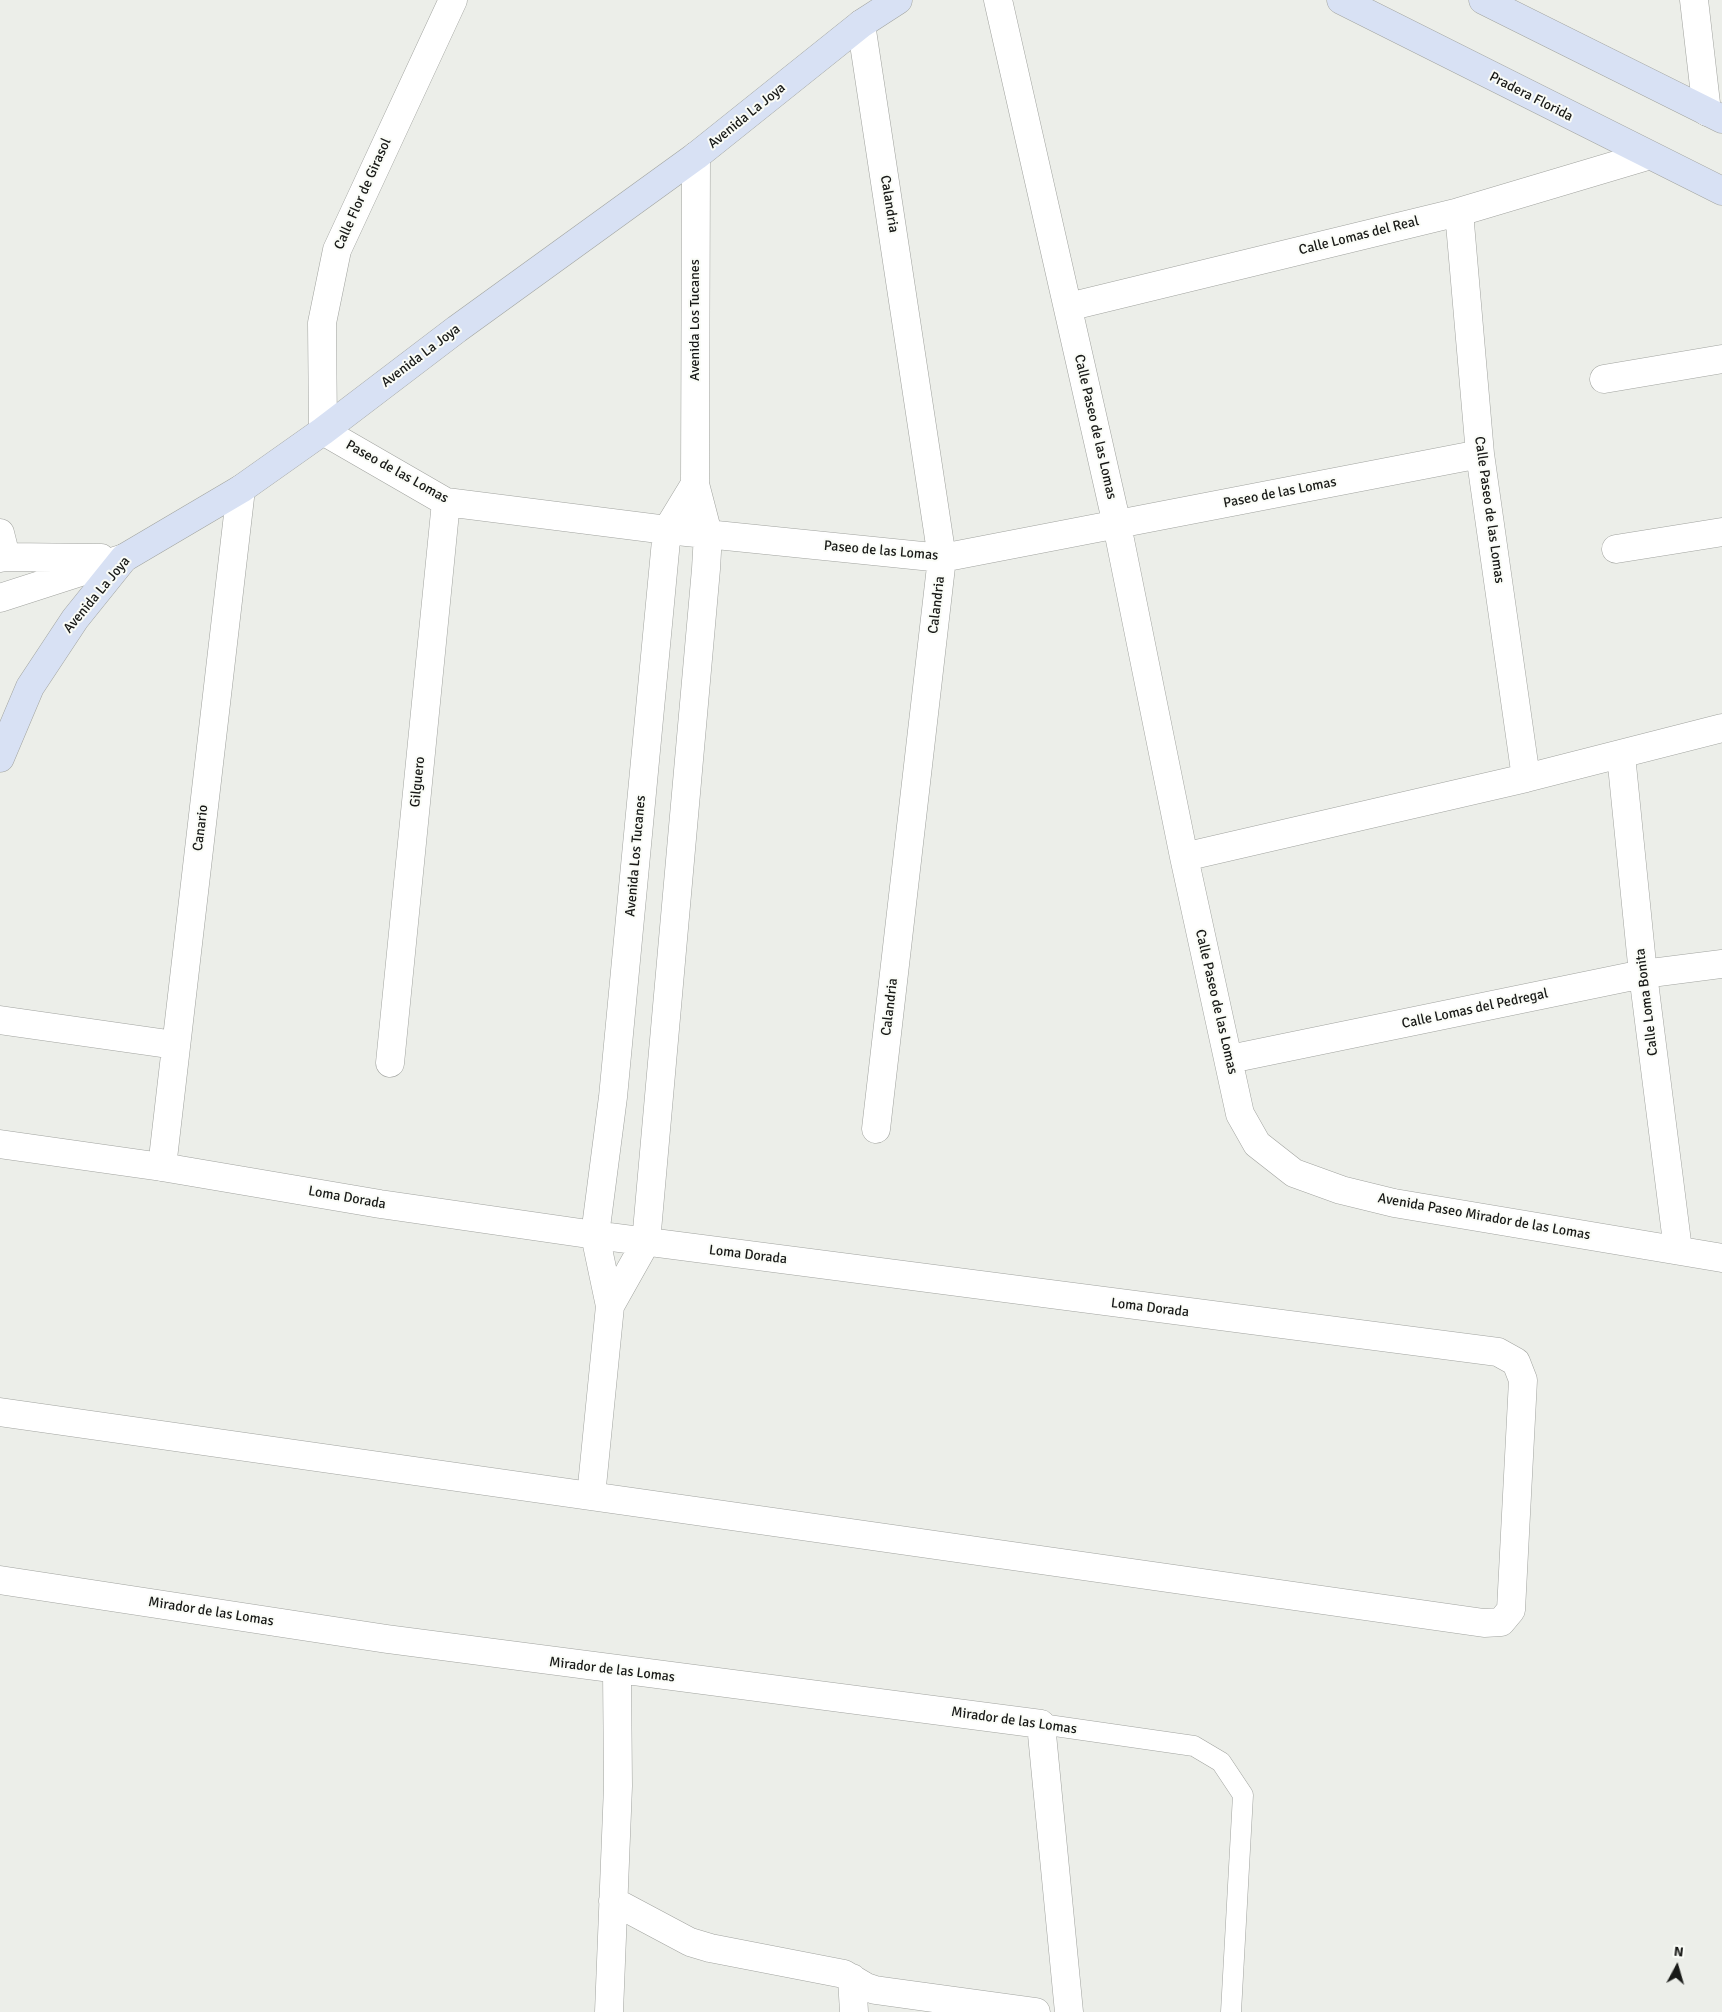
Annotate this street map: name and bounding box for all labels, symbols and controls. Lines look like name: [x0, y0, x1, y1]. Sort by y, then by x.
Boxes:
street label: Pradera Florida: [1486, 69, 1576, 125]
street label: Avenida La Joya: [705, 80, 789, 152]
street label: Calle Flor de Girasol: [331, 136, 395, 252]
street label: Calandria: [876, 174, 902, 234]
street label: Calle Lomas del Real: [1297, 213, 1421, 259]
street label: Avenida Los Tucanes: [687, 259, 703, 381]
street label: Avenida La Joya: [378, 321, 464, 391]
street label: Calle Paseo de las Lomas: [1070, 353, 1120, 501]
street label: Calle Paseo de las Lomas: [1470, 435, 1508, 585]
street label: Paseo de las Lomas: [343, 437, 451, 507]
street label: Paseo de las Lomas: [1222, 474, 1338, 512]
street label: Paseo de las Lomas: [823, 538, 939, 564]
street label: Avenida La Joya: [60, 553, 134, 637]
street label: Calandria: [925, 575, 949, 635]
street label: Gilguero: [407, 756, 429, 808]
street label: Avenida Los Tucanes: [622, 795, 650, 917]
street label: Canario: [190, 804, 212, 852]
street label: Calle Paseo de las Lomas: [1191, 928, 1241, 1076]
street label: Calle Loma Bonita: [1632, 947, 1662, 1057]
street label: Calandria: [878, 977, 902, 1037]
street label: Calle Lomas del Pedregal: [1400, 985, 1550, 1033]
street label: Loma Dorada: [307, 1183, 387, 1213]
street label: Avenida Paseo Mirador de las Lomas: [1376, 1190, 1592, 1244]
street label: Loma Dorada: [708, 1242, 788, 1268]
street label: Loma Dorada: [1110, 1295, 1190, 1321]
street label: Mirador de las Lomas: [147, 1594, 275, 1630]
street label: Mirador de las Lomas: [548, 1654, 676, 1686]
street label: Mirador de las Lomas: [950, 1704, 1078, 1738]
north arrow: [1652, 1942, 1702, 1992]
text: N: [1673, 1943, 1684, 1961]

